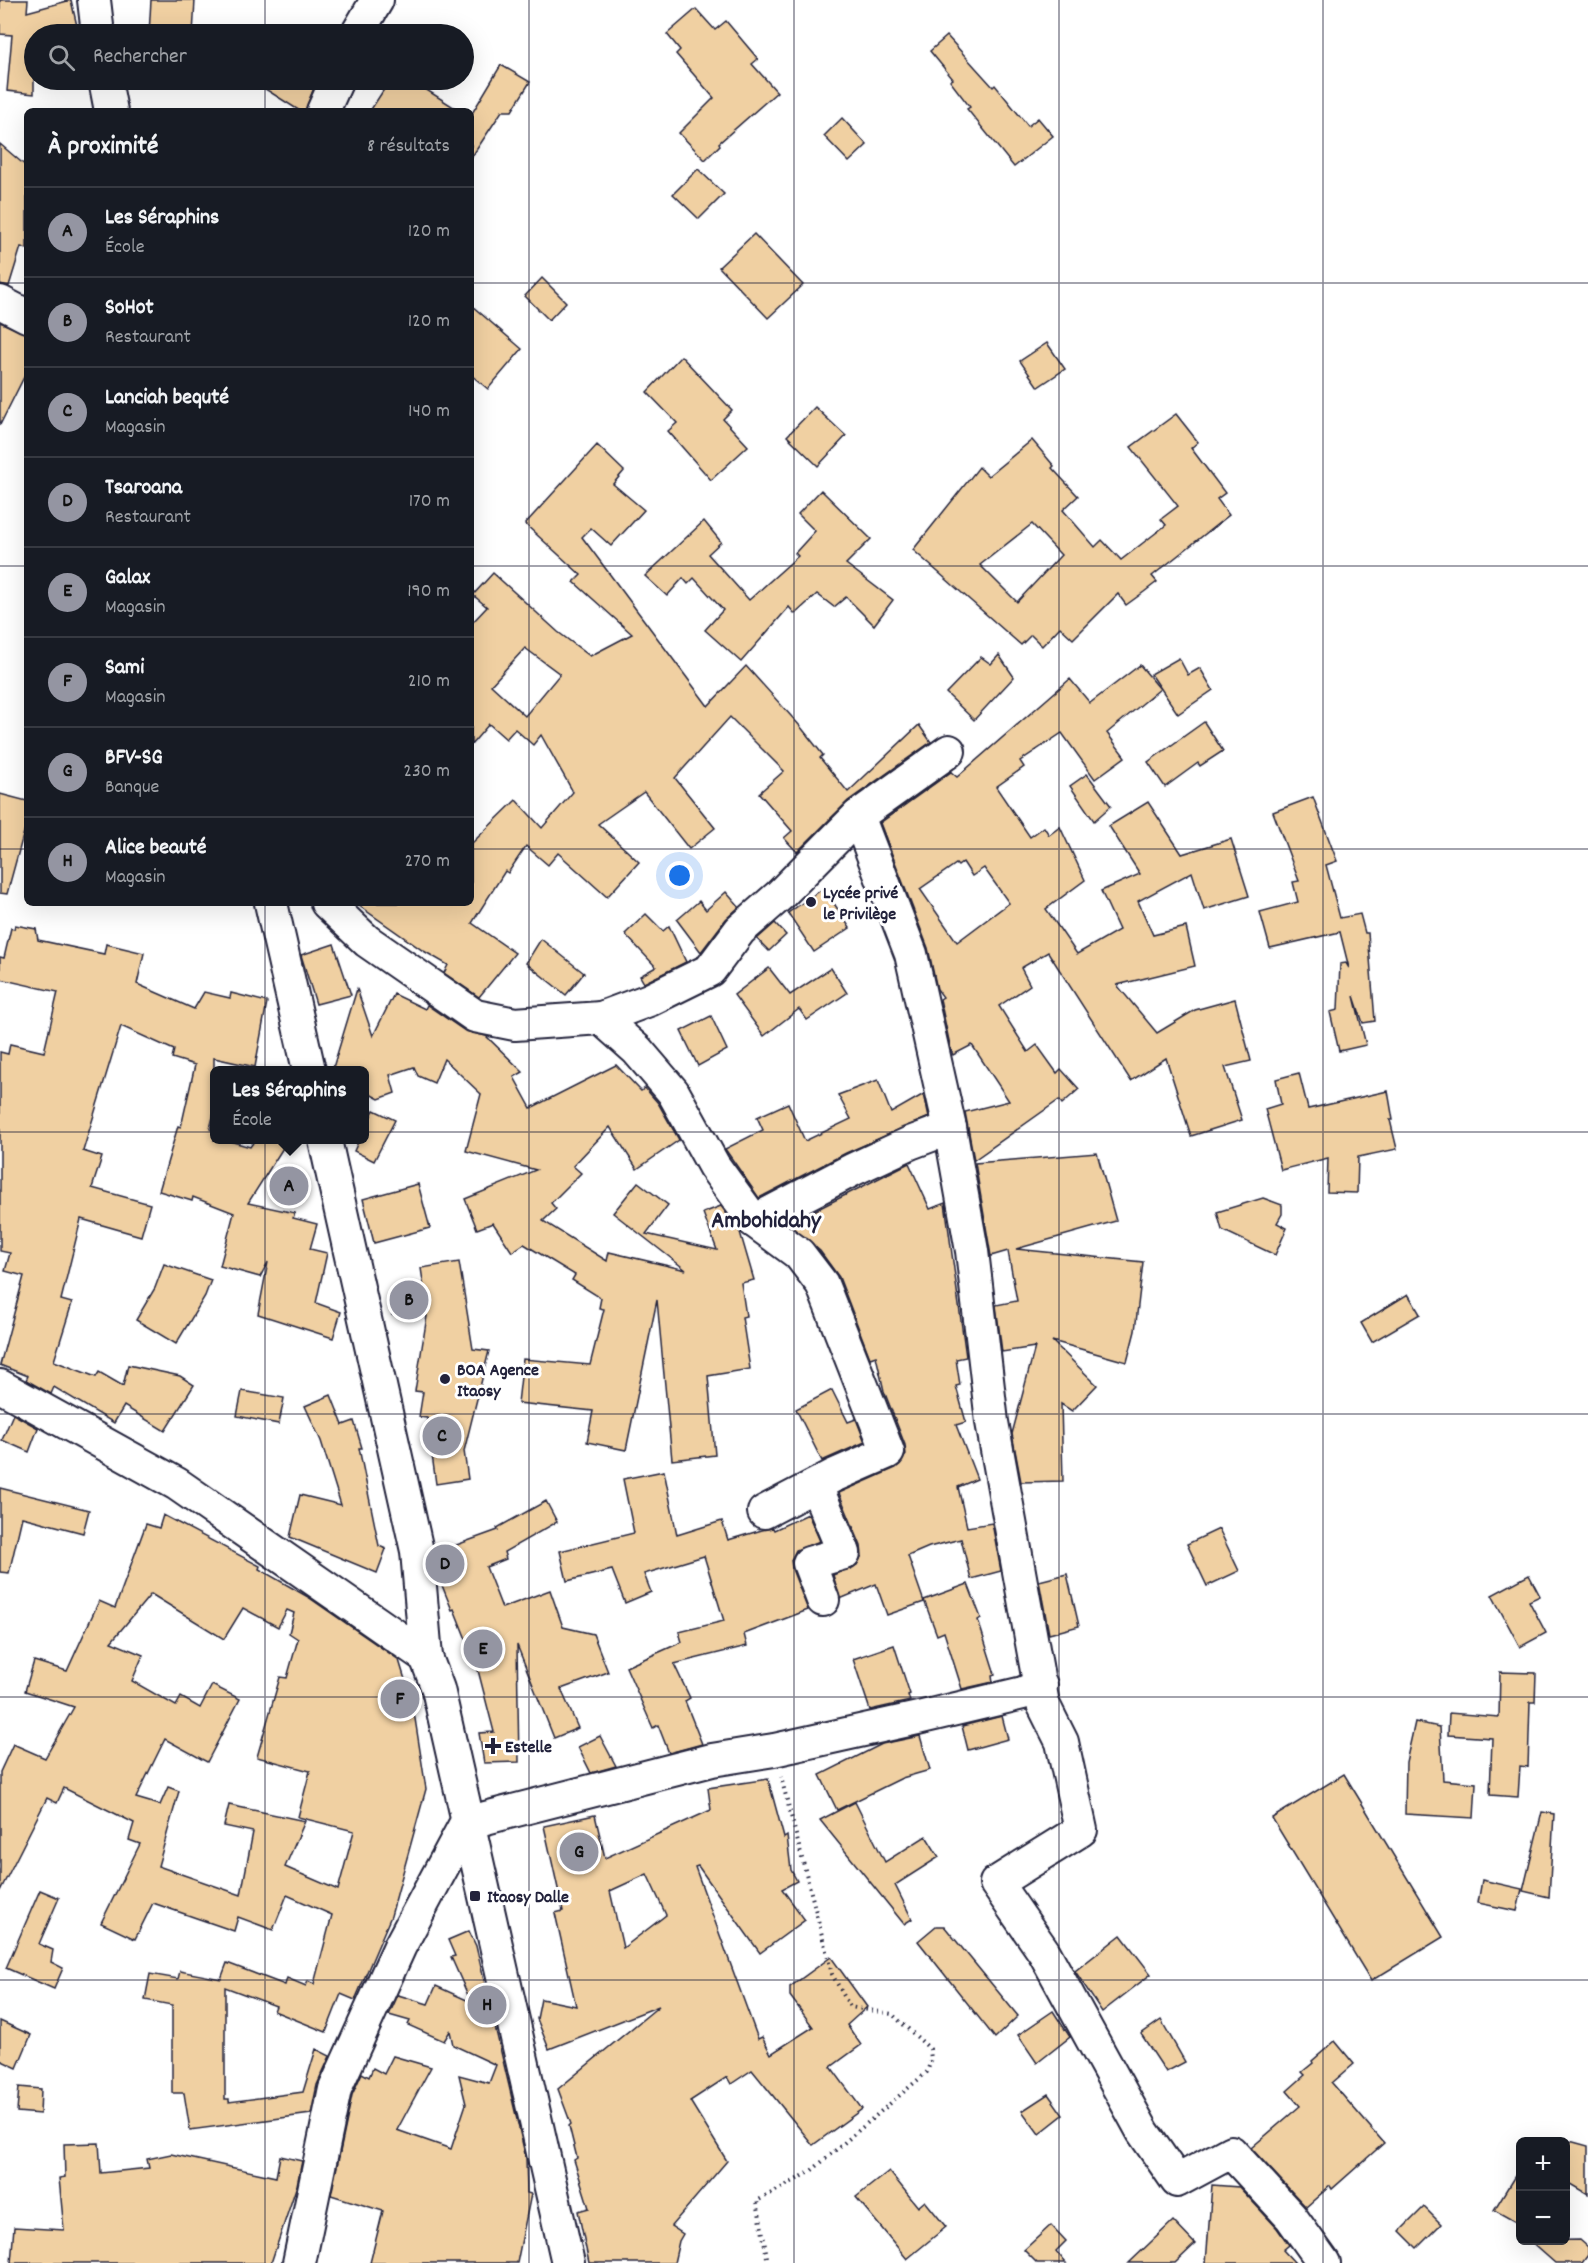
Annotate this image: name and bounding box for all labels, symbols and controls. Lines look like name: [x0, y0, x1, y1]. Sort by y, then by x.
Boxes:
search box: [24, 24, 474, 90]
icon: search: [45, 41, 78, 74]
text: Rechercher: [93, 42, 187, 73]
text: À proximité: [48, 129, 158, 166]
text: 8 résultats: [367, 133, 450, 161]
text: Les Séraphins: [105, 203, 219, 234]
text: A: [62, 218, 73, 246]
text: 120 m: [408, 218, 450, 246]
text: École: [105, 234, 145, 262]
text: SoHot: [105, 293, 154, 324]
text: B: [63, 308, 72, 336]
text: 120 m: [408, 308, 450, 336]
text: Restaurant: [105, 324, 191, 352]
text: Lanciah bequté: [105, 383, 229, 414]
text: C: [63, 398, 72, 426]
text: 140 m: [408, 398, 450, 426]
text: Magasin: [105, 414, 166, 442]
text: Tsaroana: [105, 473, 182, 504]
text: D: [62, 488, 73, 516]
text: 170 m: [409, 488, 450, 516]
text: Restaurant: [105, 504, 191, 532]
text: Galax: [105, 563, 150, 594]
text: E: [63, 578, 72, 606]
text: 190 m: [407, 578, 450, 606]
text: Magasin: [105, 594, 166, 622]
text: Sami: [105, 653, 144, 684]
text: F: [63, 668, 72, 696]
text: 210 m: [408, 668, 450, 696]
text: Magasin: [105, 684, 166, 712]
text: BFV-SG: [105, 743, 163, 774]
text: G: [62, 758, 73, 786]
text: 230 m: [403, 758, 450, 786]
text: Banque: [105, 774, 159, 802]
text: Alice beauté: [105, 833, 206, 864]
text: H: [62, 848, 73, 876]
text: 270 m: [404, 848, 450, 876]
your location: [665, 861, 694, 890]
text: Magasin: [105, 864, 166, 892]
place label: Lycée privé le Privilège: [823, 882, 898, 928]
marker: Lycée privé le Privilège: [804, 895, 818, 909]
popup: [210, 1066, 369, 1144]
text: Les Séraphins: [232, 1076, 347, 1107]
text: École: [232, 1107, 272, 1135]
pin: A: [270, 1164, 308, 1208]
district label: Ambohidahy: [711, 1205, 822, 1239]
pin: B: [390, 1278, 428, 1322]
place label: BOA Agence Itaosy: [457, 1359, 539, 1405]
marker: BOA Agence Itaosy: [438, 1372, 452, 1386]
pin: C: [422, 1414, 462, 1458]
pin: D: [426, 1542, 464, 1586]
pin: E: [464, 1626, 502, 1672]
pin: F: [380, 1676, 420, 1722]
place label: Estelle: [505, 1736, 552, 1761]
marker: Estelle: [486, 1739, 500, 1753]
pin: G: [560, 1830, 598, 1874]
place label: Itaosy Dalle: [487, 1886, 569, 1911]
marker: Itaosy Dalle: [468, 1889, 482, 1903]
pin: H: [468, 1982, 506, 2028]
map controls: [1516, 2137, 1570, 2245]
button: +: [1516, 2137, 1570, 2191]
button: −: [1516, 2191, 1570, 2245]

